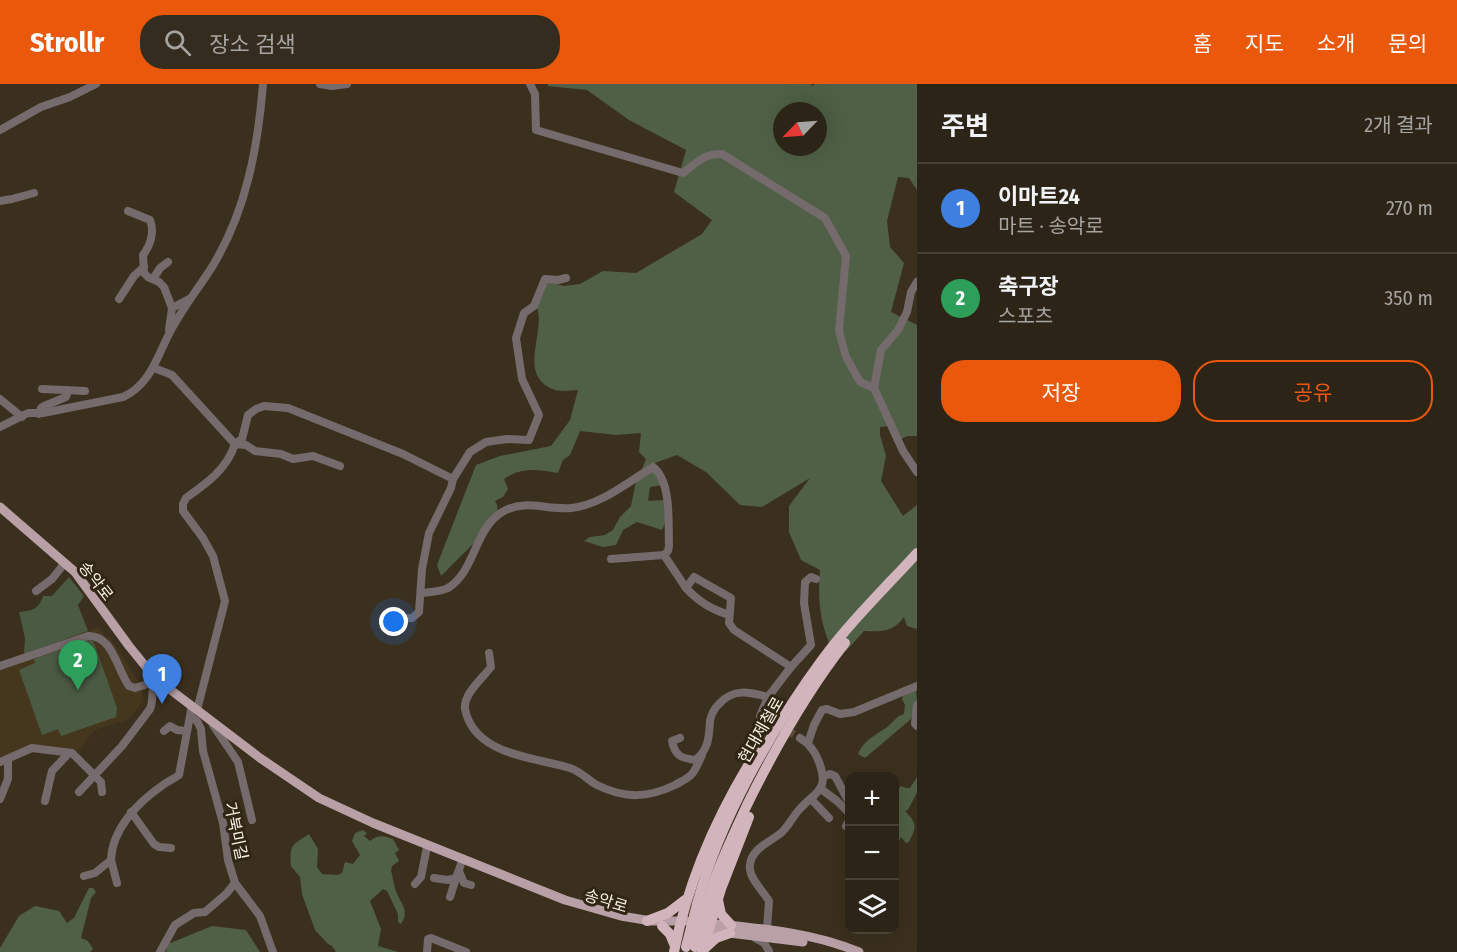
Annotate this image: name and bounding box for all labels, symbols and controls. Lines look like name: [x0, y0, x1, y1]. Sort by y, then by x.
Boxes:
search box: [140, 15, 560, 69]
text: Strollr: [30, 26, 104, 59]
icon: search: [161, 26, 194, 59]
text: 장소 검색: [209, 31, 295, 58]
text: 홈: [1193, 31, 1212, 57]
text: 지도: [1245, 31, 1284, 57]
text: 소개: [1317, 31, 1355, 57]
text: 문의: [1388, 31, 1427, 57]
north arrow: [773, 102, 827, 156]
text: 주변: [941, 111, 989, 142]
text: 2개 결과: [1364, 113, 1433, 137]
text: 이마트24: [998, 183, 1080, 210]
text: 1: [956, 196, 965, 220]
text: 270 m: [1386, 196, 1433, 220]
text: 마트 · 송악로: [998, 214, 1104, 238]
text: 축구장: [998, 273, 1059, 300]
text: 2: [956, 286, 965, 310]
text: 350 m: [1384, 286, 1433, 310]
text: 스포츠: [998, 304, 1053, 328]
button: 저장: [941, 360, 1181, 422]
button: 공유: [1193, 360, 1433, 422]
street label: 송악로: [75, 558, 117, 604]
your location: [379, 607, 408, 636]
pin: 2: [58, 640, 98, 690]
pin: 1: [142, 654, 182, 704]
street label: 현대제철로: [734, 693, 788, 767]
map controls: [845, 772, 899, 934]
button: +: [845, 772, 899, 826]
street label: 거북미길: [221, 800, 251, 862]
button: −: [845, 826, 899, 880]
button: layers: [845, 880, 899, 934]
street label: 송악로: [582, 885, 630, 917]

